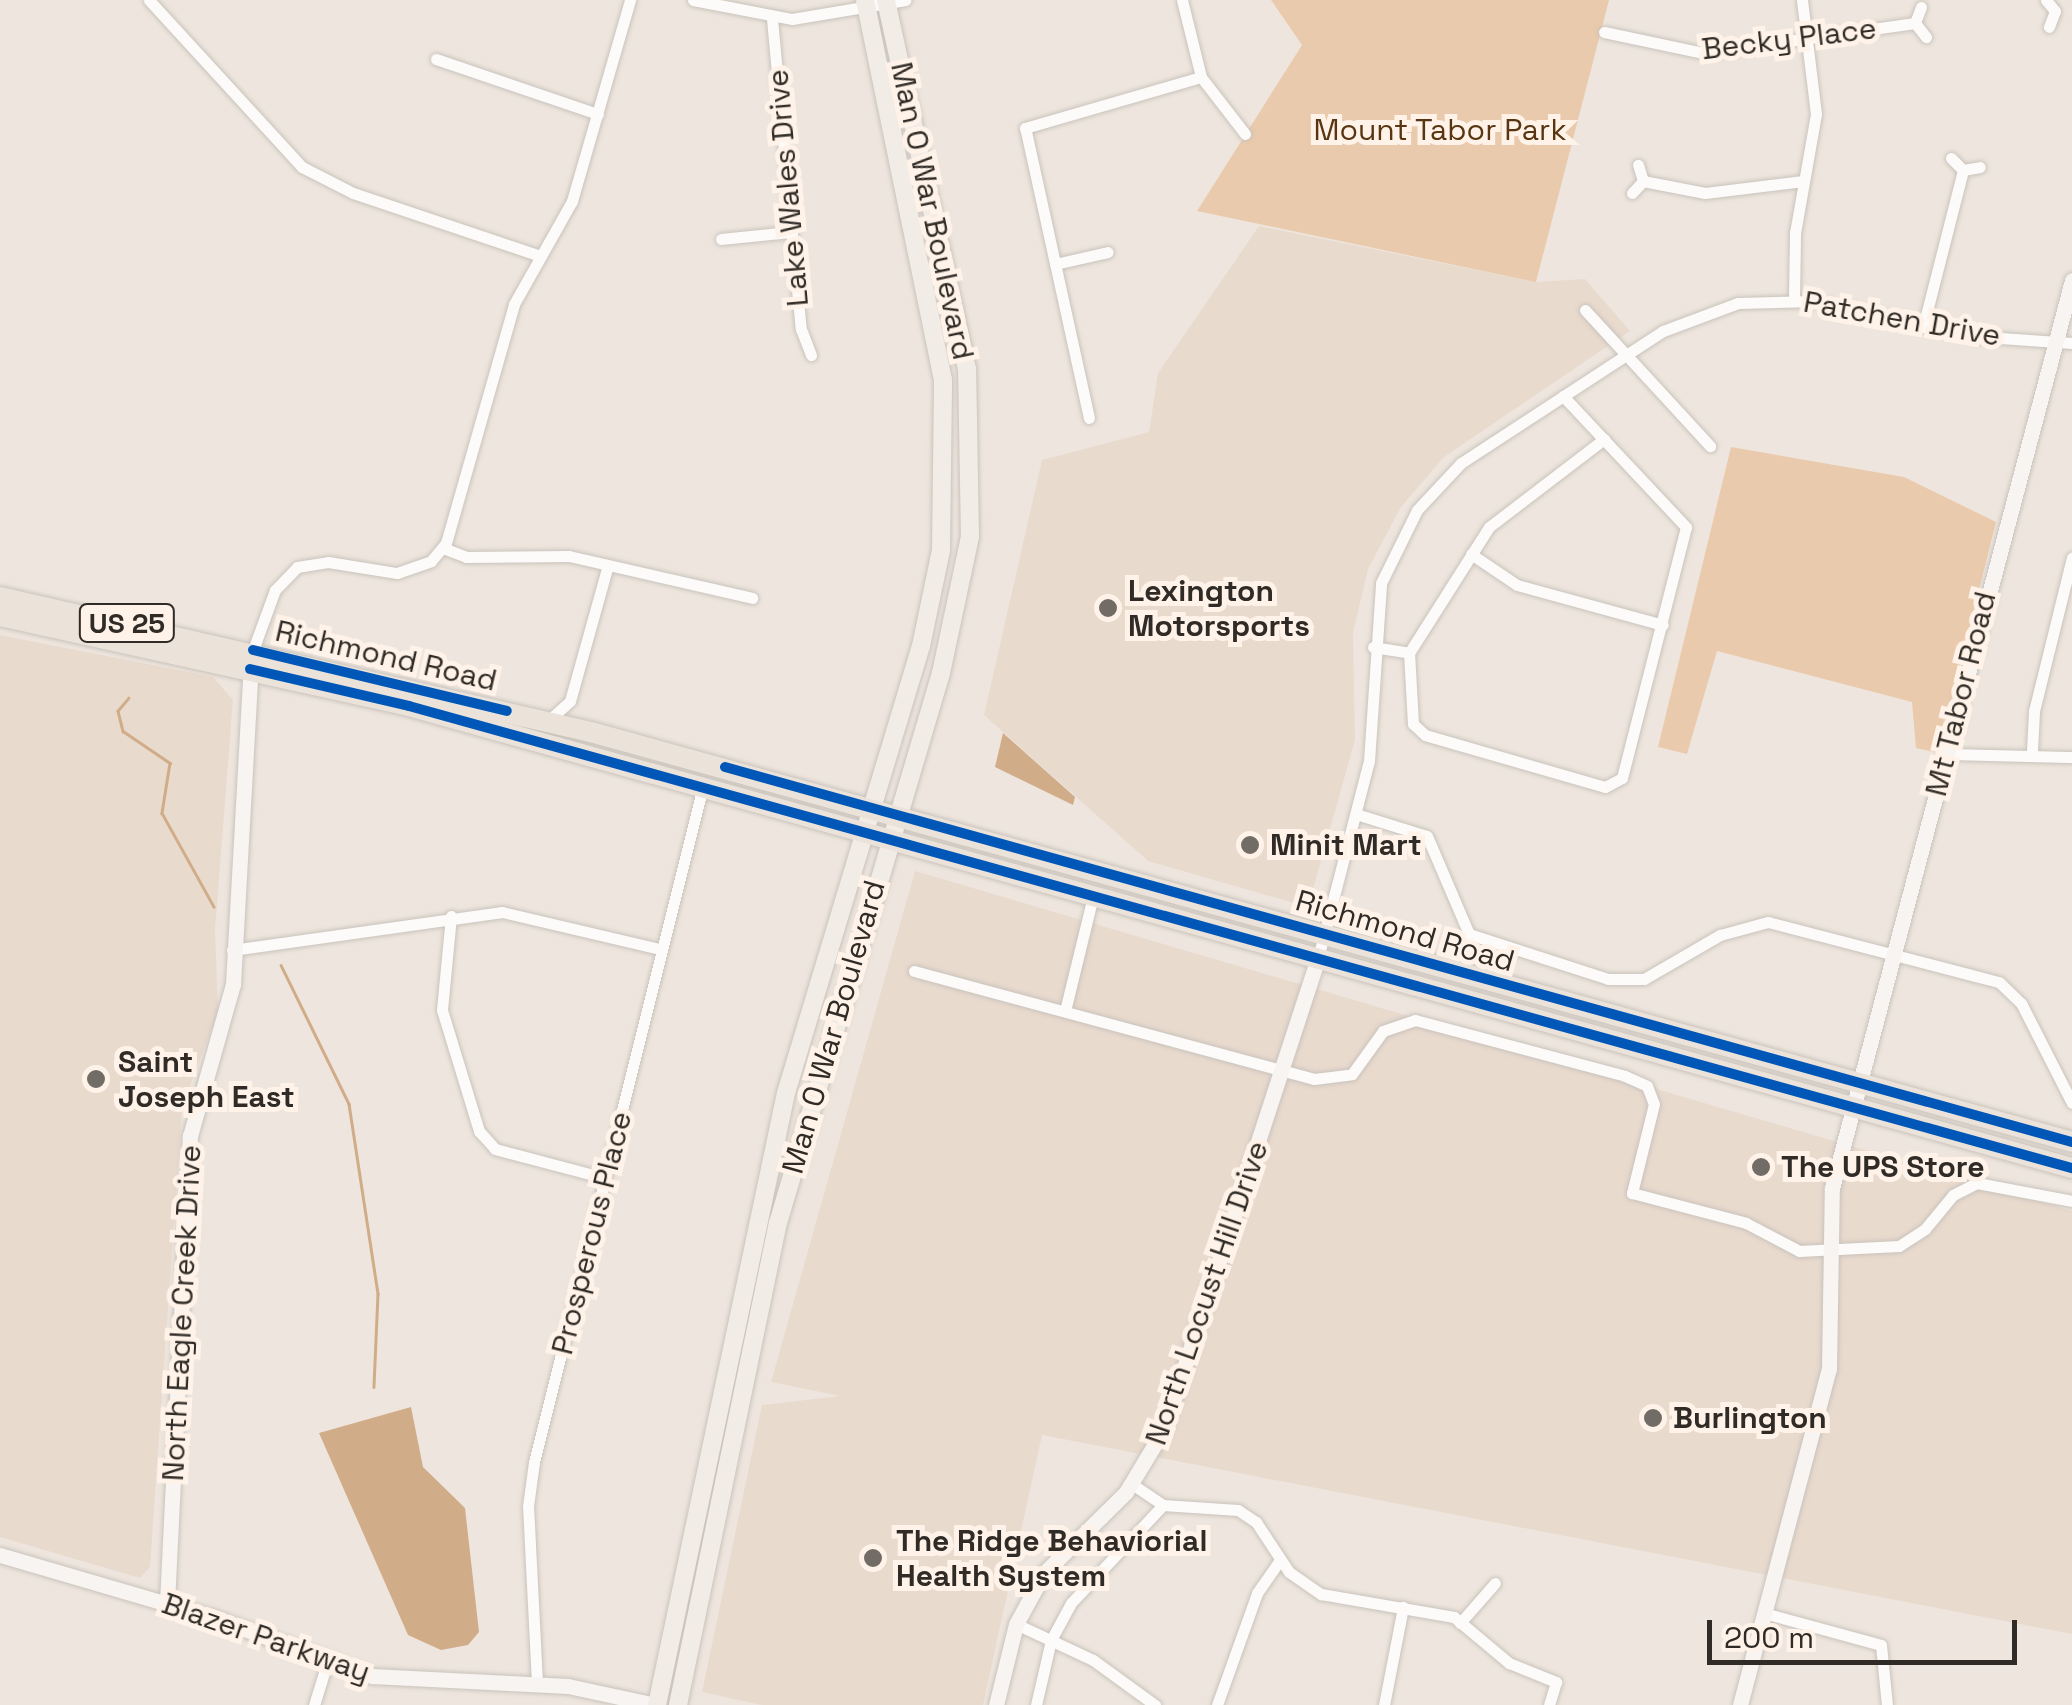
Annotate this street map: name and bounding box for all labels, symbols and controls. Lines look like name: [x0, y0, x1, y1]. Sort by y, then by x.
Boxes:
street label: Becky Place: [1700, 10, 1878, 68]
street label: Man O War Boulevard: [883, 59, 981, 363]
street label: Lake Wales Drive: [760, 68, 816, 308]
park label: Mount Tabor Park: [1313, 112, 1567, 148]
street label: Patchen Drive: [1801, 284, 2003, 354]
place label: Lexington Motorsports: [1128, 573, 1310, 644]
street label: Mt Tabor Road: [1918, 588, 2004, 800]
marker: Lexington Motorsports: [1097, 597, 1119, 619]
road number: US 25: [77, 600, 177, 646]
street label: Richmond Road: [272, 613, 500, 699]
place label: Minit Mart: [1270, 827, 1422, 863]
marker: Minit Mart: [1239, 834, 1261, 856]
street label: Man O War Boulevard: [775, 876, 893, 1178]
street label: Richmond Road: [1291, 883, 1519, 979]
place label: Saint Joseph East: [118, 1044, 295, 1114]
marker: Saint Joseph East: [83, 1066, 109, 1092]
street label: Prosperous Place: [544, 1108, 640, 1358]
street label: North Locust Hill Drive: [1138, 1136, 1276, 1450]
street label: North Eagle Creek Drive: [155, 1144, 209, 1482]
place label: The UPS Store: [1781, 1149, 1984, 1185]
marker: The UPS Store: [1750, 1156, 1772, 1178]
place label: Burlington: [1673, 1400, 1827, 1436]
marker: Burlington: [1642, 1407, 1664, 1429]
place label: The Ridge Behaviorial Health System: [896, 1523, 1207, 1594]
marker: The Ridge Behaviorial Health System: [860, 1545, 886, 1571]
street label: Blazer Parkway: [157, 1586, 375, 1690]
scale bar: [1712, 1600, 2022, 1662]
text: 200 m: [1724, 1618, 1814, 1657]

